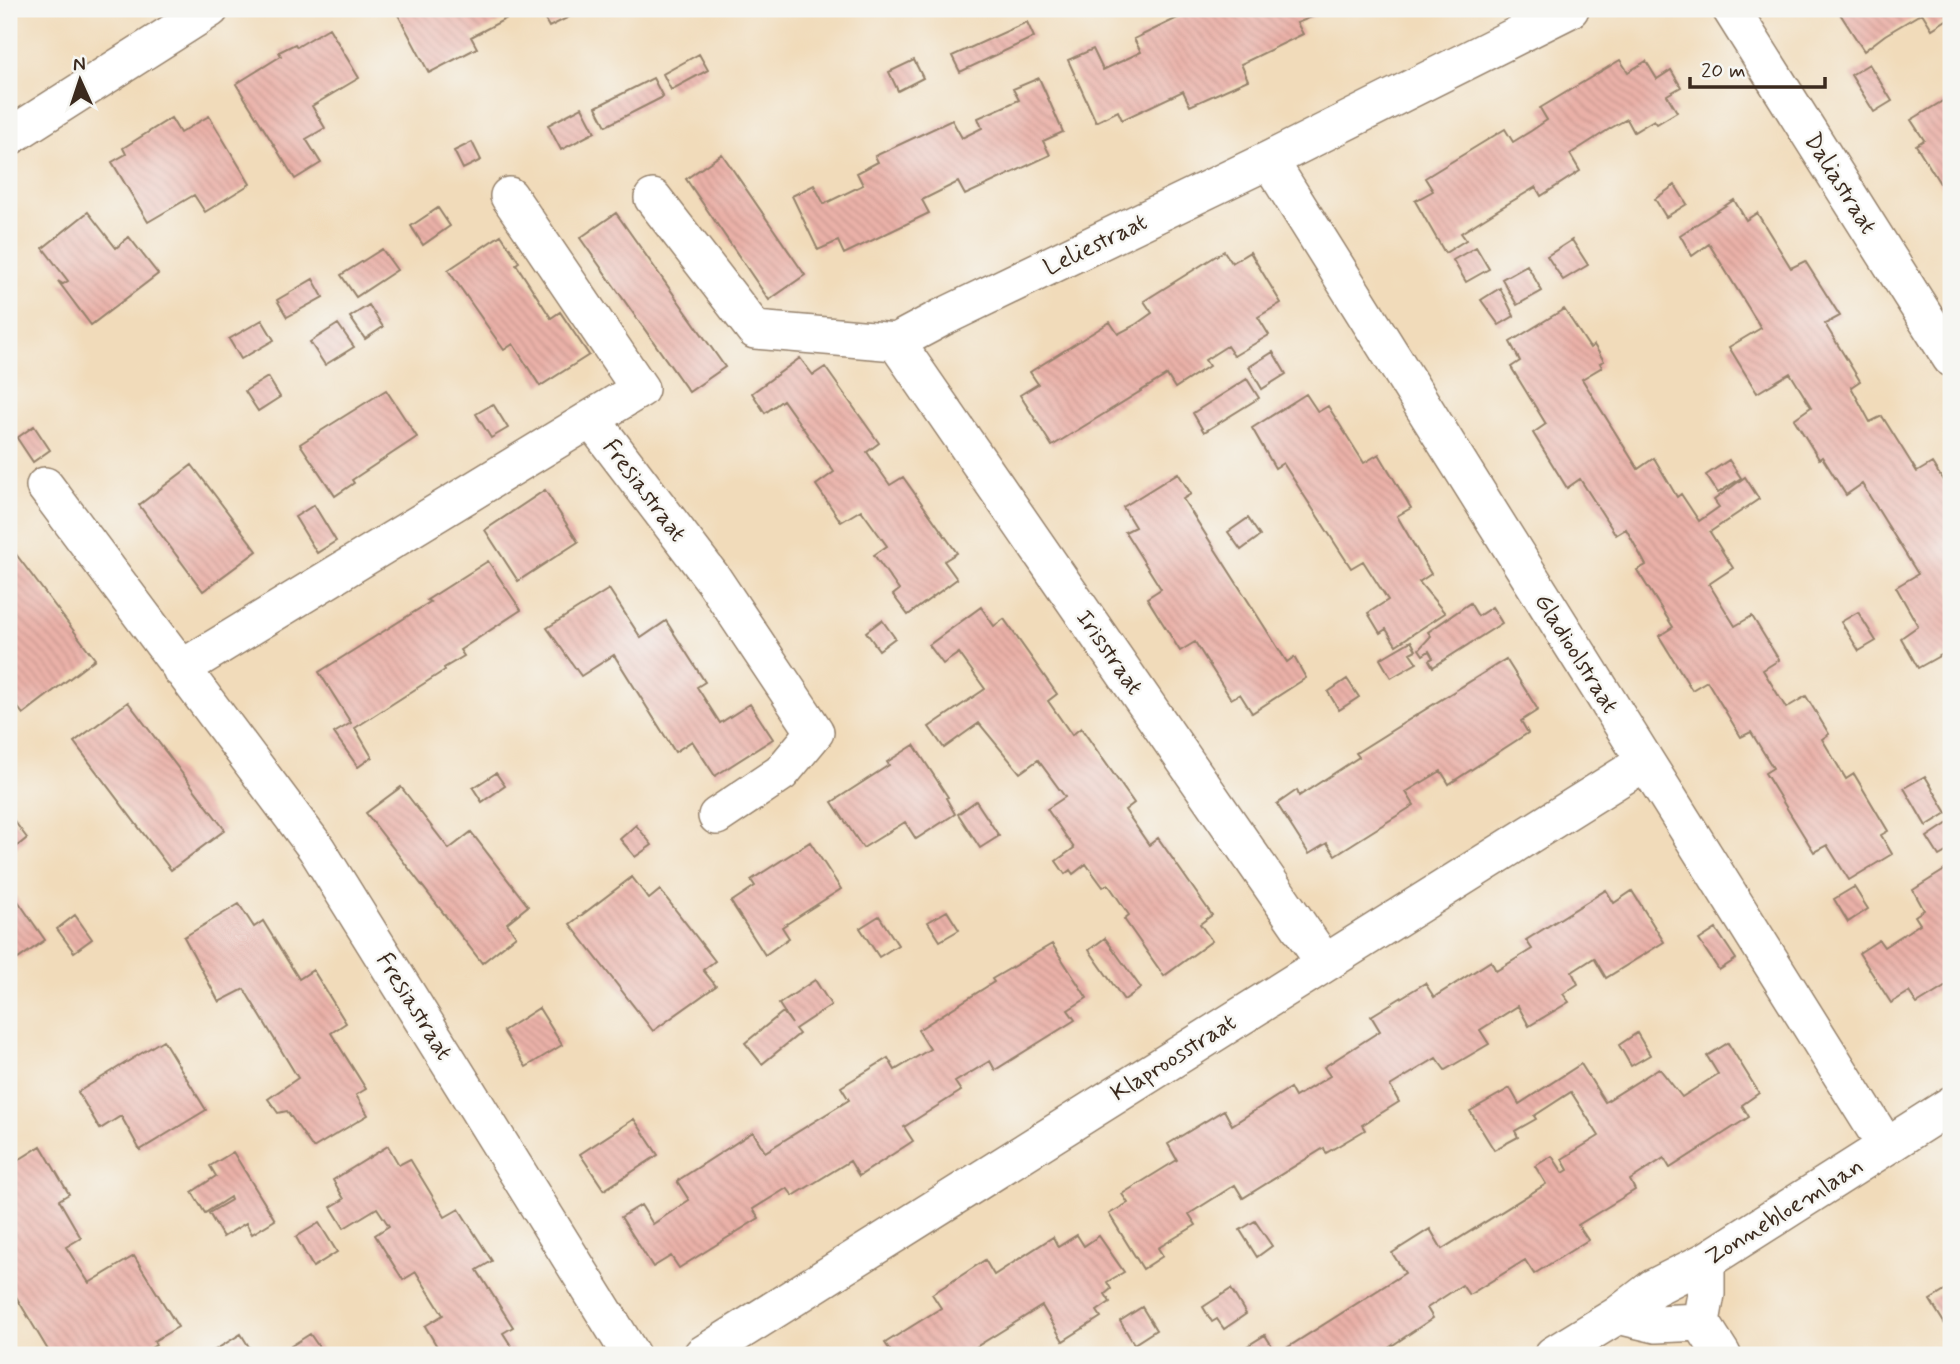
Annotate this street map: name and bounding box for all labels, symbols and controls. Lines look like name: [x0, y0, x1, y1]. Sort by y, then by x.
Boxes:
north arrow: [46, 46, 116, 116]
scale bar: [1690, 46, 1825, 90]
text: N: [72, 52, 86, 77]
text: 20 m: [1701, 57, 1746, 85]
street label: Daliastraat: [1796, 127, 1883, 240]
street label: Leliestraat: [1039, 207, 1152, 284]
street label: Fresiastraat: [595, 433, 693, 549]
street label: Gladioolstraat: [1527, 588, 1625, 720]
street label: Irisstraat: [1068, 604, 1149, 702]
street label: Fresiastraat: [368, 947, 459, 1066]
street label: Klaproosstraat: [1105, 1007, 1242, 1109]
street label: Zonnebloemlaan: [1700, 1151, 1870, 1273]

